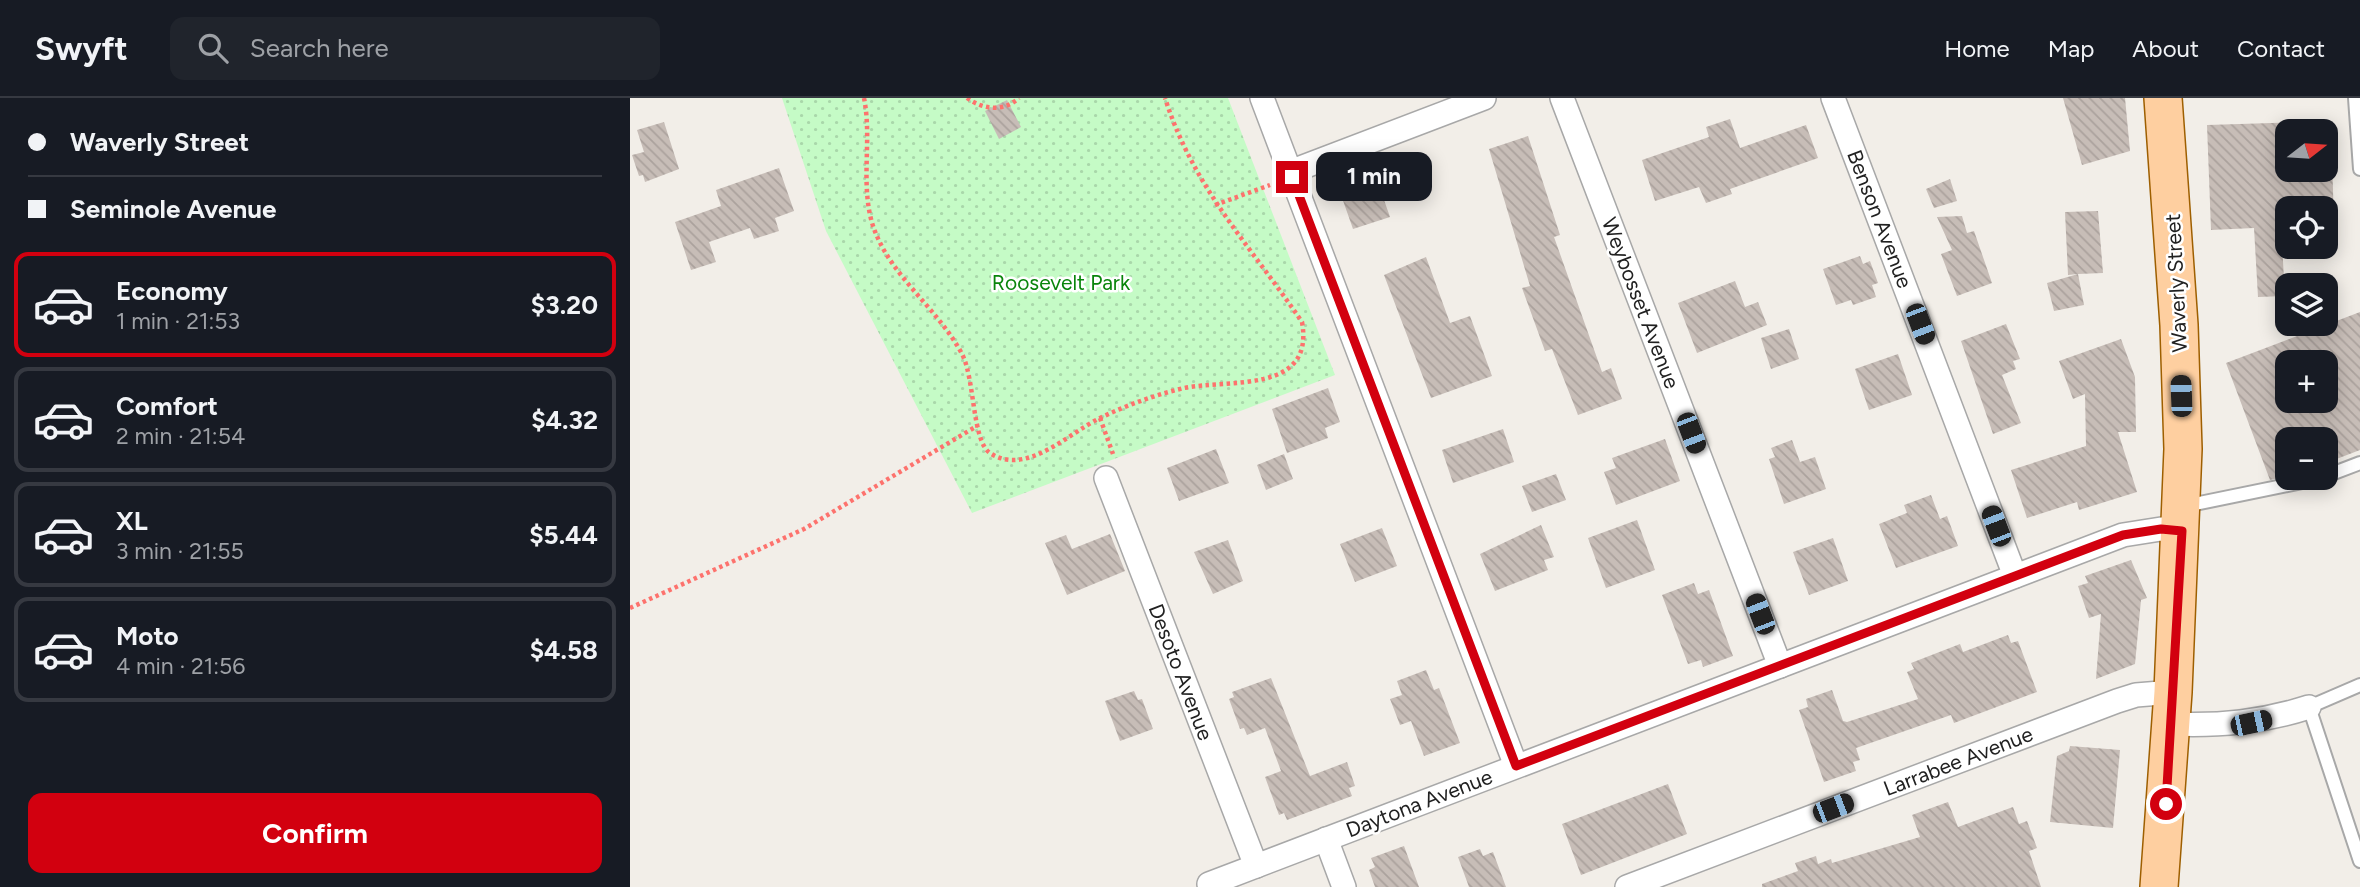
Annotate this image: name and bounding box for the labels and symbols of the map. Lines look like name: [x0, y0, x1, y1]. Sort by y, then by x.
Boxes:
north arrow: [2275, 119, 2338, 182]
street label: Benson Avenue: [1842, 146, 1918, 292]
callout: 1 min: [1316, 153, 1432, 202]
route end: [1276, 161, 1308, 193]
street label: Waverly Street: [2160, 213, 2192, 353]
street label: Weybosset Avenue: [1597, 214, 1685, 392]
park label: Roosevelt Park: [992, 270, 1131, 295]
car: [1903, 301, 1938, 347]
car: [2170, 375, 2193, 417]
car: [1674, 410, 1709, 456]
car: [1979, 503, 2014, 549]
car: [1743, 591, 1778, 637]
street label: Desoto Avenue: [1143, 600, 1219, 744]
car: [2229, 708, 2274, 738]
street label: Larrabee Avenue: [1880, 721, 2036, 801]
street label: Daytona Avenue: [1342, 764, 1496, 842]
route start: [2150, 788, 2182, 820]
car: [1810, 791, 1857, 825]

